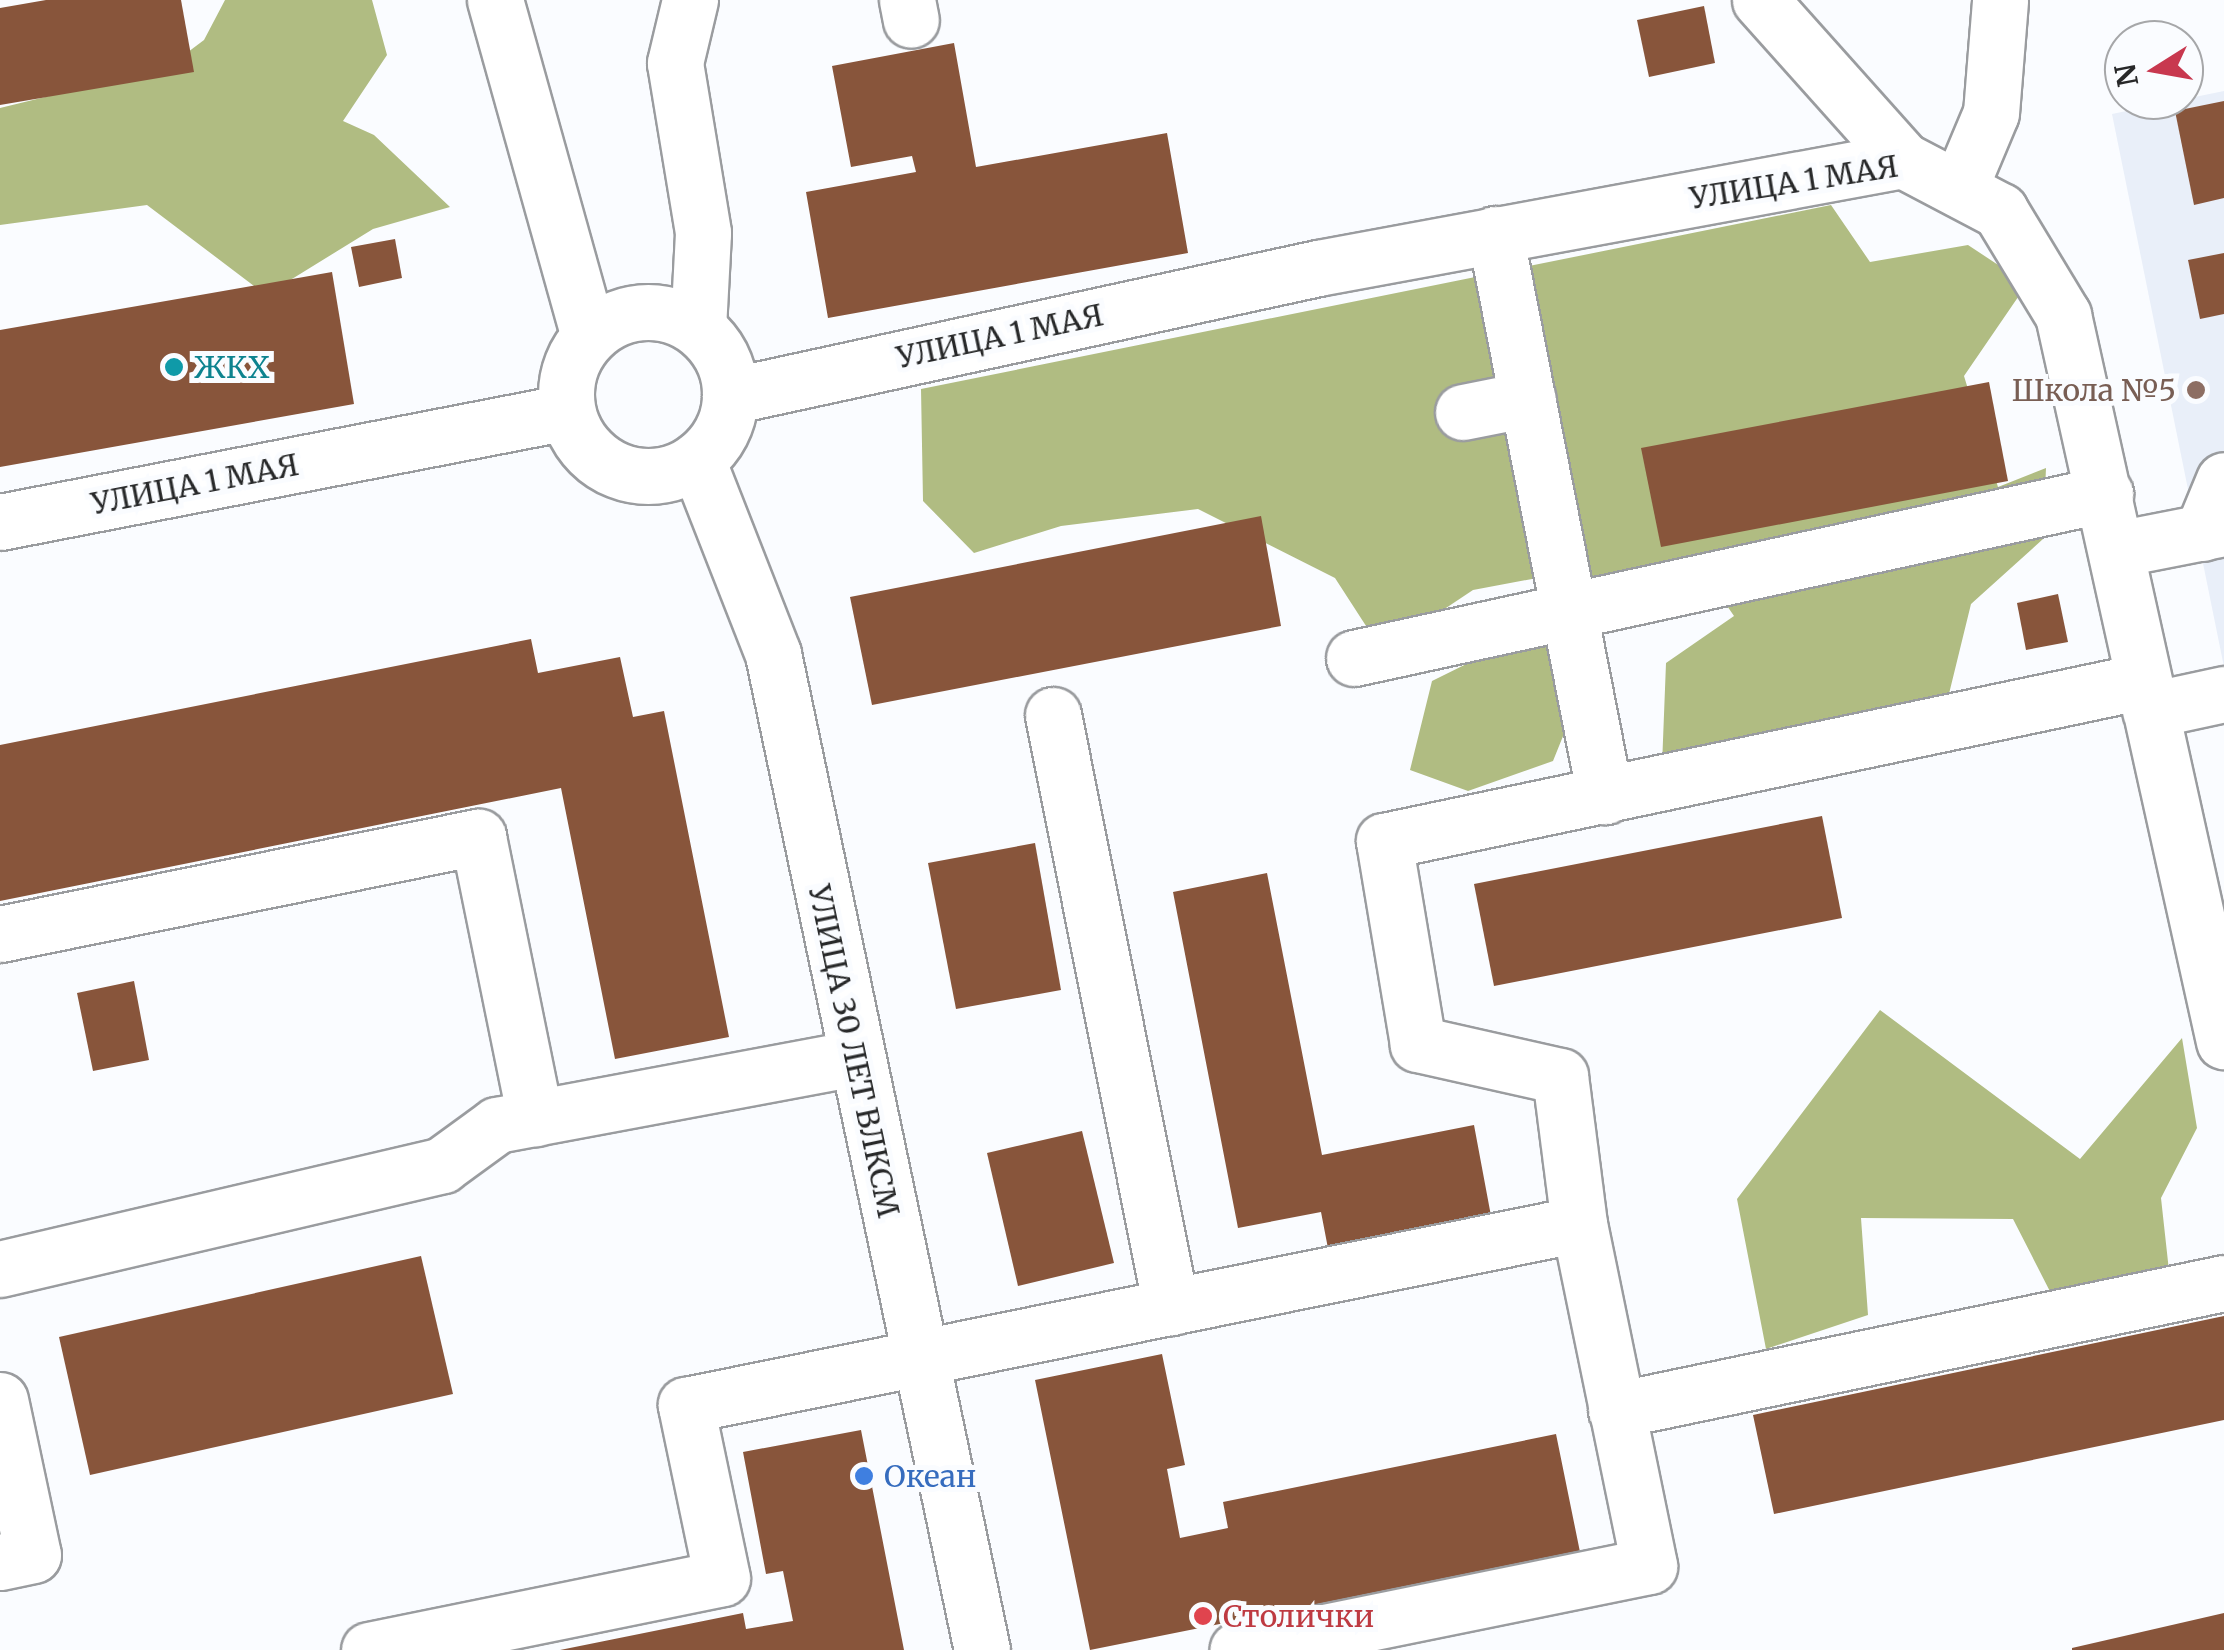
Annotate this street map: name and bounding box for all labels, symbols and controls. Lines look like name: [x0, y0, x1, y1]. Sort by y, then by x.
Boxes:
north arrow: [2104, 20, 2204, 120]
text: N: [2107, 61, 2146, 90]
street label: УЛИЦА 1 МАЯ: [1687, 148, 1901, 216]
street label: УЛИЦА 1 МАЯ: [893, 297, 1107, 375]
place label: ЖКХ: [194, 349, 269, 385]
marker: ЖКХ: [163, 356, 185, 378]
place label: Школа №5: [2011, 372, 2176, 408]
marker: Школа №5: [2185, 379, 2207, 401]
street label: УЛИЦА 1 МАЯ: [88, 446, 302, 522]
street label: УЛИЦА 30 ЛЕТ ВЛКСМ: [801, 882, 907, 1220]
place label: Океан: [884, 1458, 976, 1494]
marker: Океан: [853, 1465, 875, 1487]
place label: Столички: [1223, 1598, 1374, 1634]
marker: Столички: [1192, 1605, 1214, 1627]

